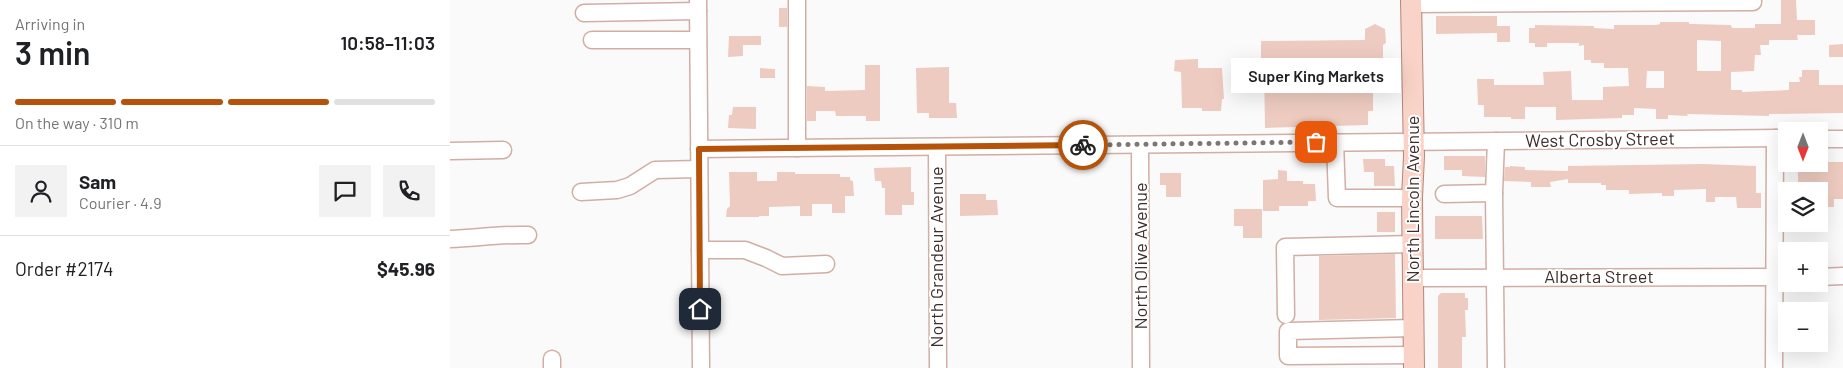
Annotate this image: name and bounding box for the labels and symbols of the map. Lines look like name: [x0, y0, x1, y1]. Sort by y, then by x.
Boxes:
callout: Super King Markets: [1231, 57, 1401, 92]
street label: North Lincoln Avenue: [1401, 116, 1423, 282]
courier: [1058, 120, 1108, 170]
pin: [1295, 121, 1337, 163]
north arrow: [1778, 122, 1828, 172]
street label: West Crosby Street: [1525, 127, 1675, 151]
street label: North Grandeur Avenue: [925, 166, 947, 348]
street label: North Olive Avenue: [1129, 182, 1151, 330]
street label: Alberta Street: [1544, 265, 1654, 287]
pin: [679, 288, 721, 330]

